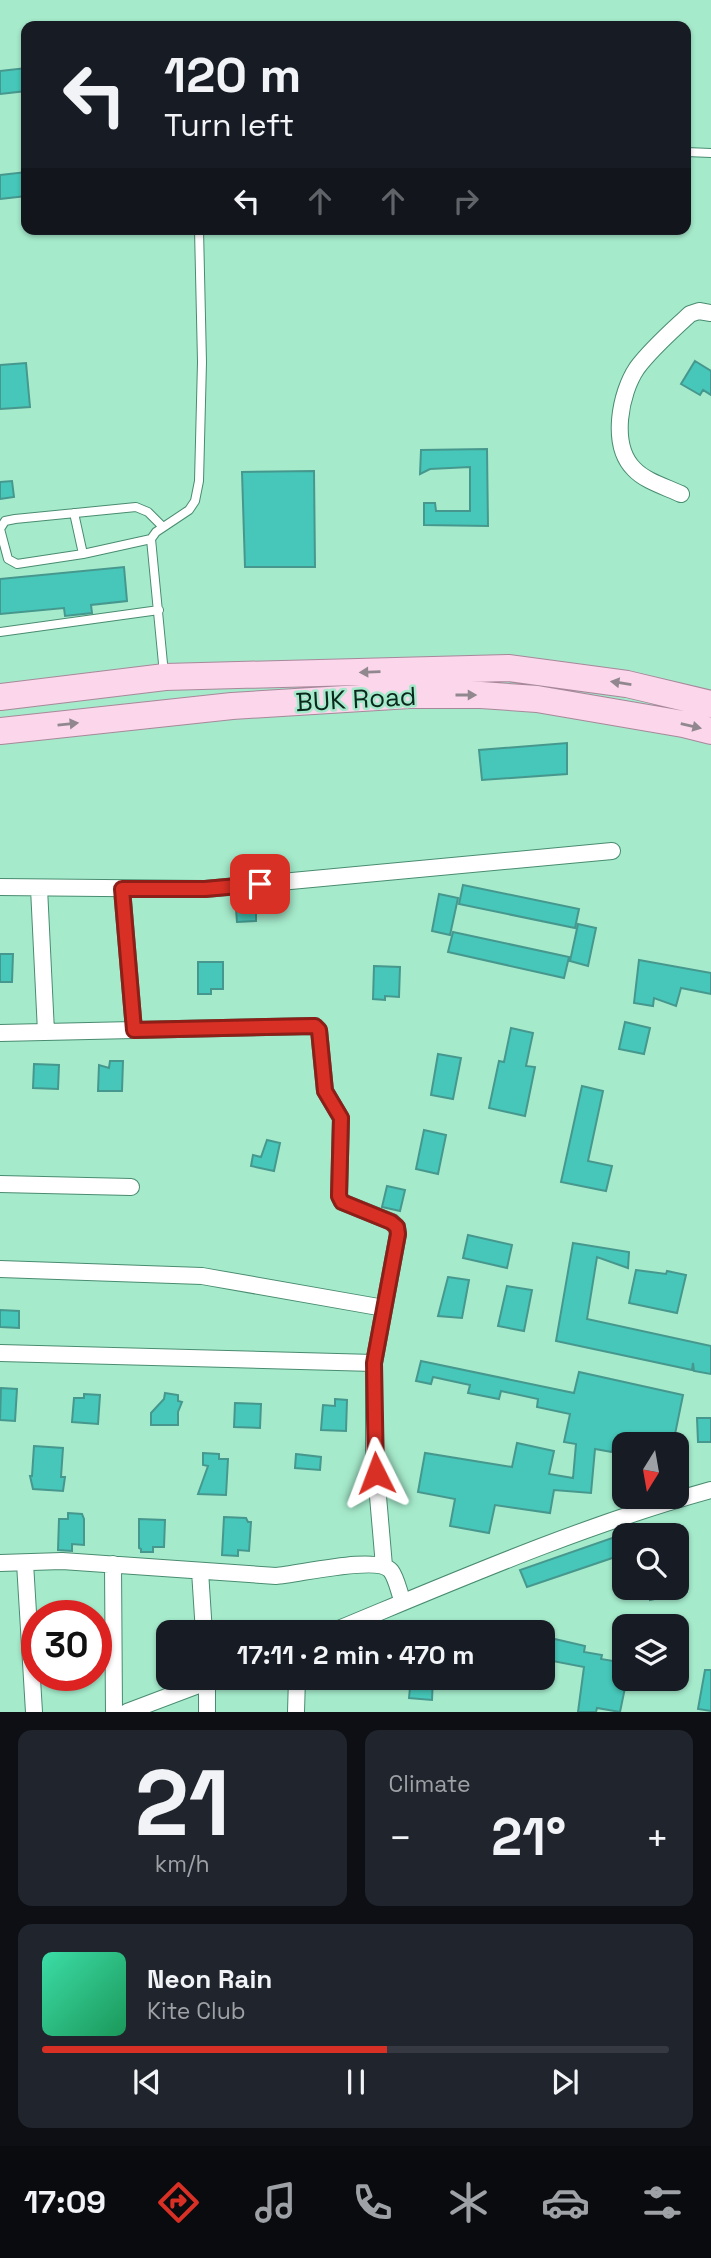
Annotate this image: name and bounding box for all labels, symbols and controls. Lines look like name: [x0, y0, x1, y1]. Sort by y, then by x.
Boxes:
text: 120 m: [164, 44, 301, 106]
icon: left: [49, 49, 140, 140]
text: Turn left: [164, 105, 294, 145]
icon: left: [228, 182, 266, 220]
icon: ahead: [301, 182, 339, 220]
icon: ahead: [374, 182, 412, 220]
icon: right: [447, 182, 485, 220]
one-way arrow: [359, 667, 381, 678]
one-way arrow: [610, 677, 632, 688]
street label: BUK Road: [295, 679, 417, 719]
one-way arrow: [455, 689, 477, 701]
one-way arrow: [57, 718, 79, 729]
one-way arrow: [680, 721, 702, 732]
pin: [230, 854, 290, 914]
icon: arrive: [241, 865, 279, 903]
north arrow: [612, 1432, 690, 1508]
map controls: [612, 1432, 689, 1691]
position arrow: [339, 1436, 413, 1510]
button: search: [612, 1523, 689, 1600]
speed limit sign: 30: [21, 1600, 112, 1691]
button: layers: [612, 1614, 689, 1691]
text: 17:11 · 2 min · 470 m: [237, 1638, 474, 1672]
text: 21: [135, 1745, 230, 1862]
text: Climate: [389, 1769, 471, 1799]
text: 21°: [491, 1804, 566, 1870]
text: −: [389, 1814, 412, 1862]
text: +: [645, 1814, 669, 1862]
text: km/h: [155, 1849, 210, 1879]
text: Neon Rain: [147, 1962, 272, 1996]
text: Kite Club: [147, 1996, 246, 2026]
icon: previous: [128, 2063, 166, 2101]
icon: pause: [337, 2063, 375, 2101]
icon: next: [546, 2063, 584, 2101]
icon: directions: [154, 2178, 203, 2227]
icon: music: [251, 2178, 300, 2227]
icon: phone: [348, 2178, 397, 2227]
icon: climate: [444, 2178, 493, 2227]
icon: car: [541, 2178, 590, 2227]
icon: filters: [638, 2178, 687, 2227]
text: 17:09: [24, 2182, 106, 2222]

